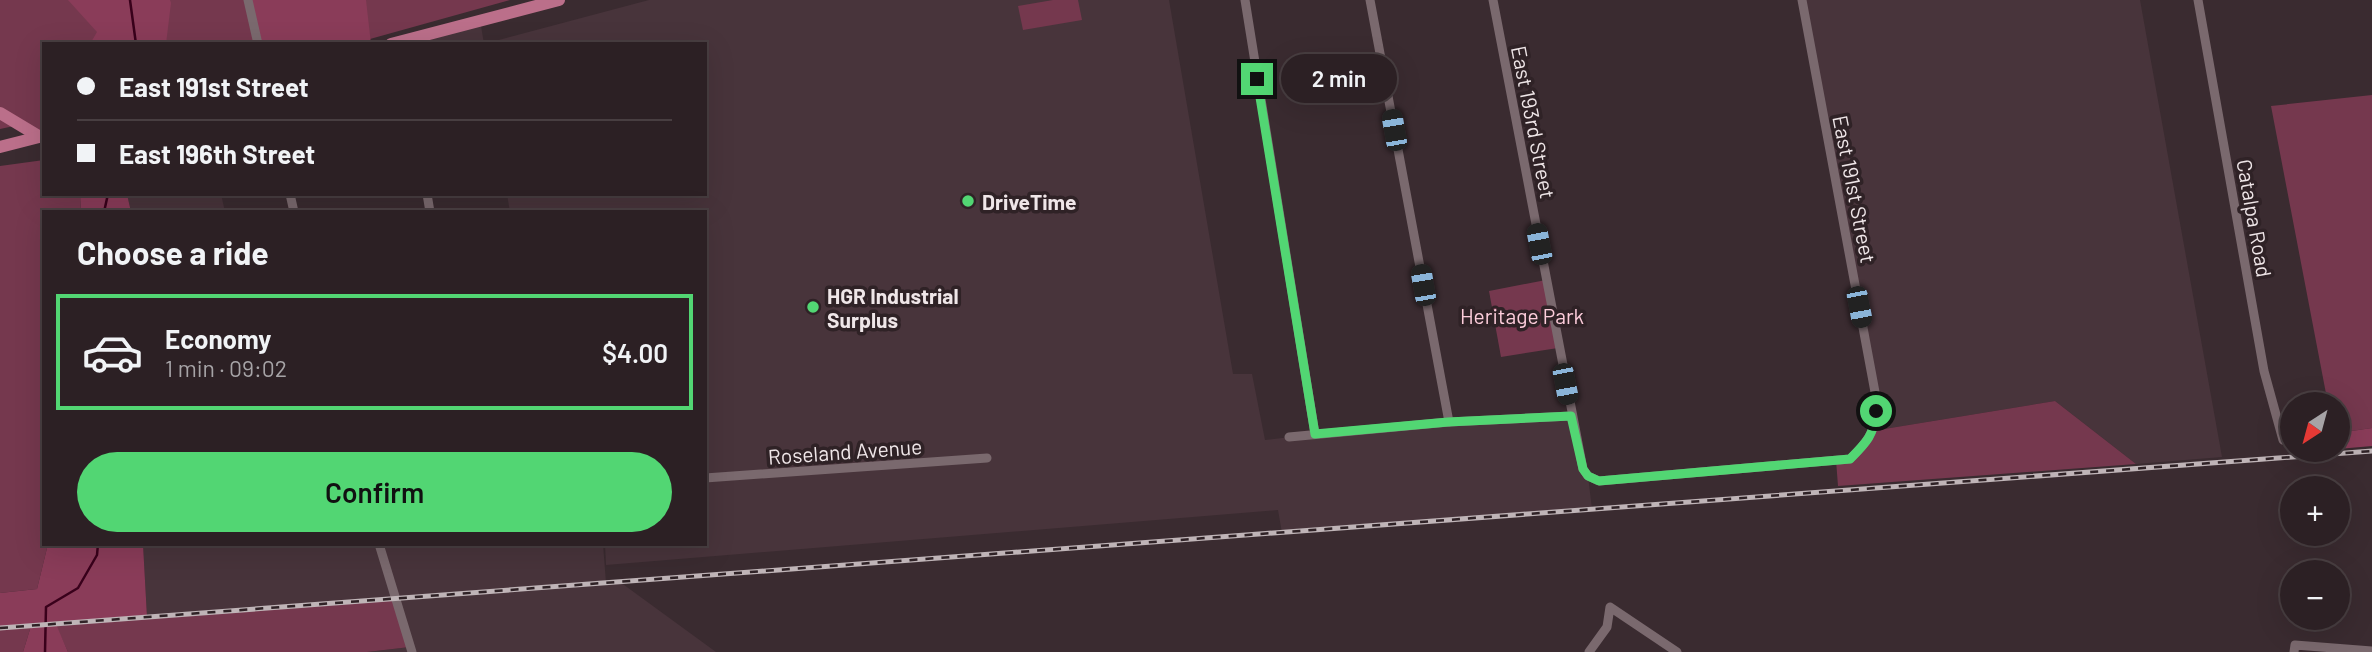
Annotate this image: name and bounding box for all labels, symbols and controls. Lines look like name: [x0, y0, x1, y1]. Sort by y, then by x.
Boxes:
street label: East 193rd Street: [1507, 44, 1561, 200]
callout: 2 min: [1282, 55, 1397, 104]
route end: [1241, 63, 1273, 95]
text: 2 min: [1312, 64, 1366, 92]
text: East 191st Street: [119, 71, 309, 102]
car: [1381, 107, 1408, 153]
street label: East 191st Street: [1828, 113, 1882, 265]
text: East 196th Street: [119, 138, 315, 169]
street label: Catalpa Road: [2232, 157, 2278, 279]
place label: DriveTime: [982, 189, 1077, 214]
marker: DriveTime: [960, 193, 976, 209]
car: [1525, 221, 1554, 267]
text: Choose a ride: [77, 233, 269, 271]
car: [1410, 262, 1437, 308]
place label: HGR Industrial Surplus: [827, 283, 959, 332]
car: [1845, 284, 1874, 330]
marker: HGR Industrial Surplus: [805, 299, 821, 315]
park label: Heritage Park: [1460, 303, 1584, 328]
icon: car: [81, 321, 144, 384]
text: Economy: [165, 323, 271, 354]
text: $4.00: [602, 337, 668, 368]
text: 1 min · 09:02: [165, 354, 287, 382]
car: [1551, 361, 1580, 407]
north arrow: [2280, 392, 2350, 462]
map controls: [2280, 392, 2350, 630]
route start: [1860, 395, 1892, 427]
street label: Roseland Avenue: [767, 433, 923, 469]
button: Confirm: [77, 452, 672, 532]
button: +: [2280, 476, 2350, 546]
button: −: [2280, 560, 2350, 630]

